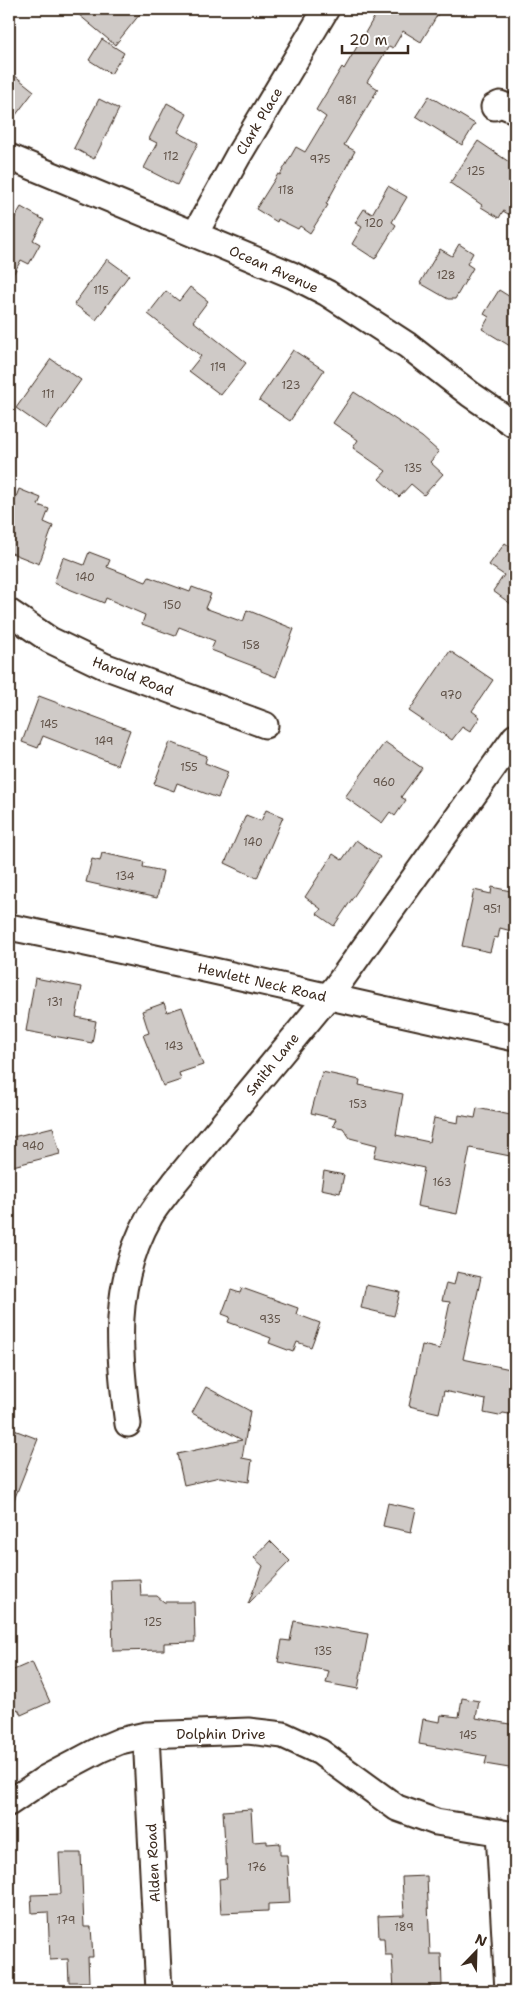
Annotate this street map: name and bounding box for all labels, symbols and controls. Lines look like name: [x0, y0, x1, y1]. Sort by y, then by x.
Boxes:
scale bar: [342, 22, 408, 54]
text: 20 m: [349, 30, 388, 50]
street label: Clark Place: [232, 84, 286, 158]
house number: 981: [337, 93, 357, 108]
house number: 112: [163, 149, 179, 164]
house number: 975: [309, 152, 331, 167]
house number: 125: [467, 164, 485, 179]
house number: 118: [278, 183, 294, 198]
house number: 120: [364, 216, 384, 231]
street label: Ocean Avenue: [226, 241, 322, 297]
house number: 128: [436, 268, 456, 283]
house number: 115: [93, 283, 109, 298]
house number: 119: [210, 360, 226, 375]
house number: 123: [282, 378, 300, 393]
house number: 111: [41, 387, 55, 402]
house number: 135: [404, 461, 422, 476]
house number: 140: [75, 570, 95, 585]
house number: 150: [163, 598, 181, 613]
house number: 158: [242, 638, 260, 653]
street label: Harold Road: [90, 652, 176, 700]
house number: 970: [440, 688, 462, 703]
house number: 145: [40, 717, 58, 732]
house number: 149: [94, 734, 114, 749]
house number: 155: [180, 760, 198, 775]
house number: 960: [373, 775, 395, 790]
house number: 140: [243, 835, 263, 850]
house number: 134: [115, 869, 135, 884]
house number: 951: [483, 902, 501, 917]
street label: Hewlett Neck Road: [196, 958, 328, 1006]
house number: 131: [47, 995, 63, 1010]
street label: Smith Lane: [241, 1029, 303, 1099]
house number: 143: [165, 1039, 183, 1054]
house number: 153: [349, 1097, 367, 1112]
house number: 940: [22, 1139, 44, 1154]
house number: 163: [433, 1175, 451, 1190]
house number: 935: [259, 1312, 281, 1327]
house number: 125: [144, 1615, 162, 1630]
house number: 135: [314, 1644, 332, 1659]
street label: Dolphin Drive: [176, 1725, 266, 1743]
house number: 145: [459, 1728, 477, 1743]
street label: Alden Road: [142, 1823, 164, 1903]
house number: 176: [248, 1860, 266, 1875]
house number: 179: [56, 1913, 76, 1928]
house number: 189: [394, 1920, 414, 1935]
north arrow: [452, 1928, 502, 1978]
text: N: [472, 1930, 490, 1950]

